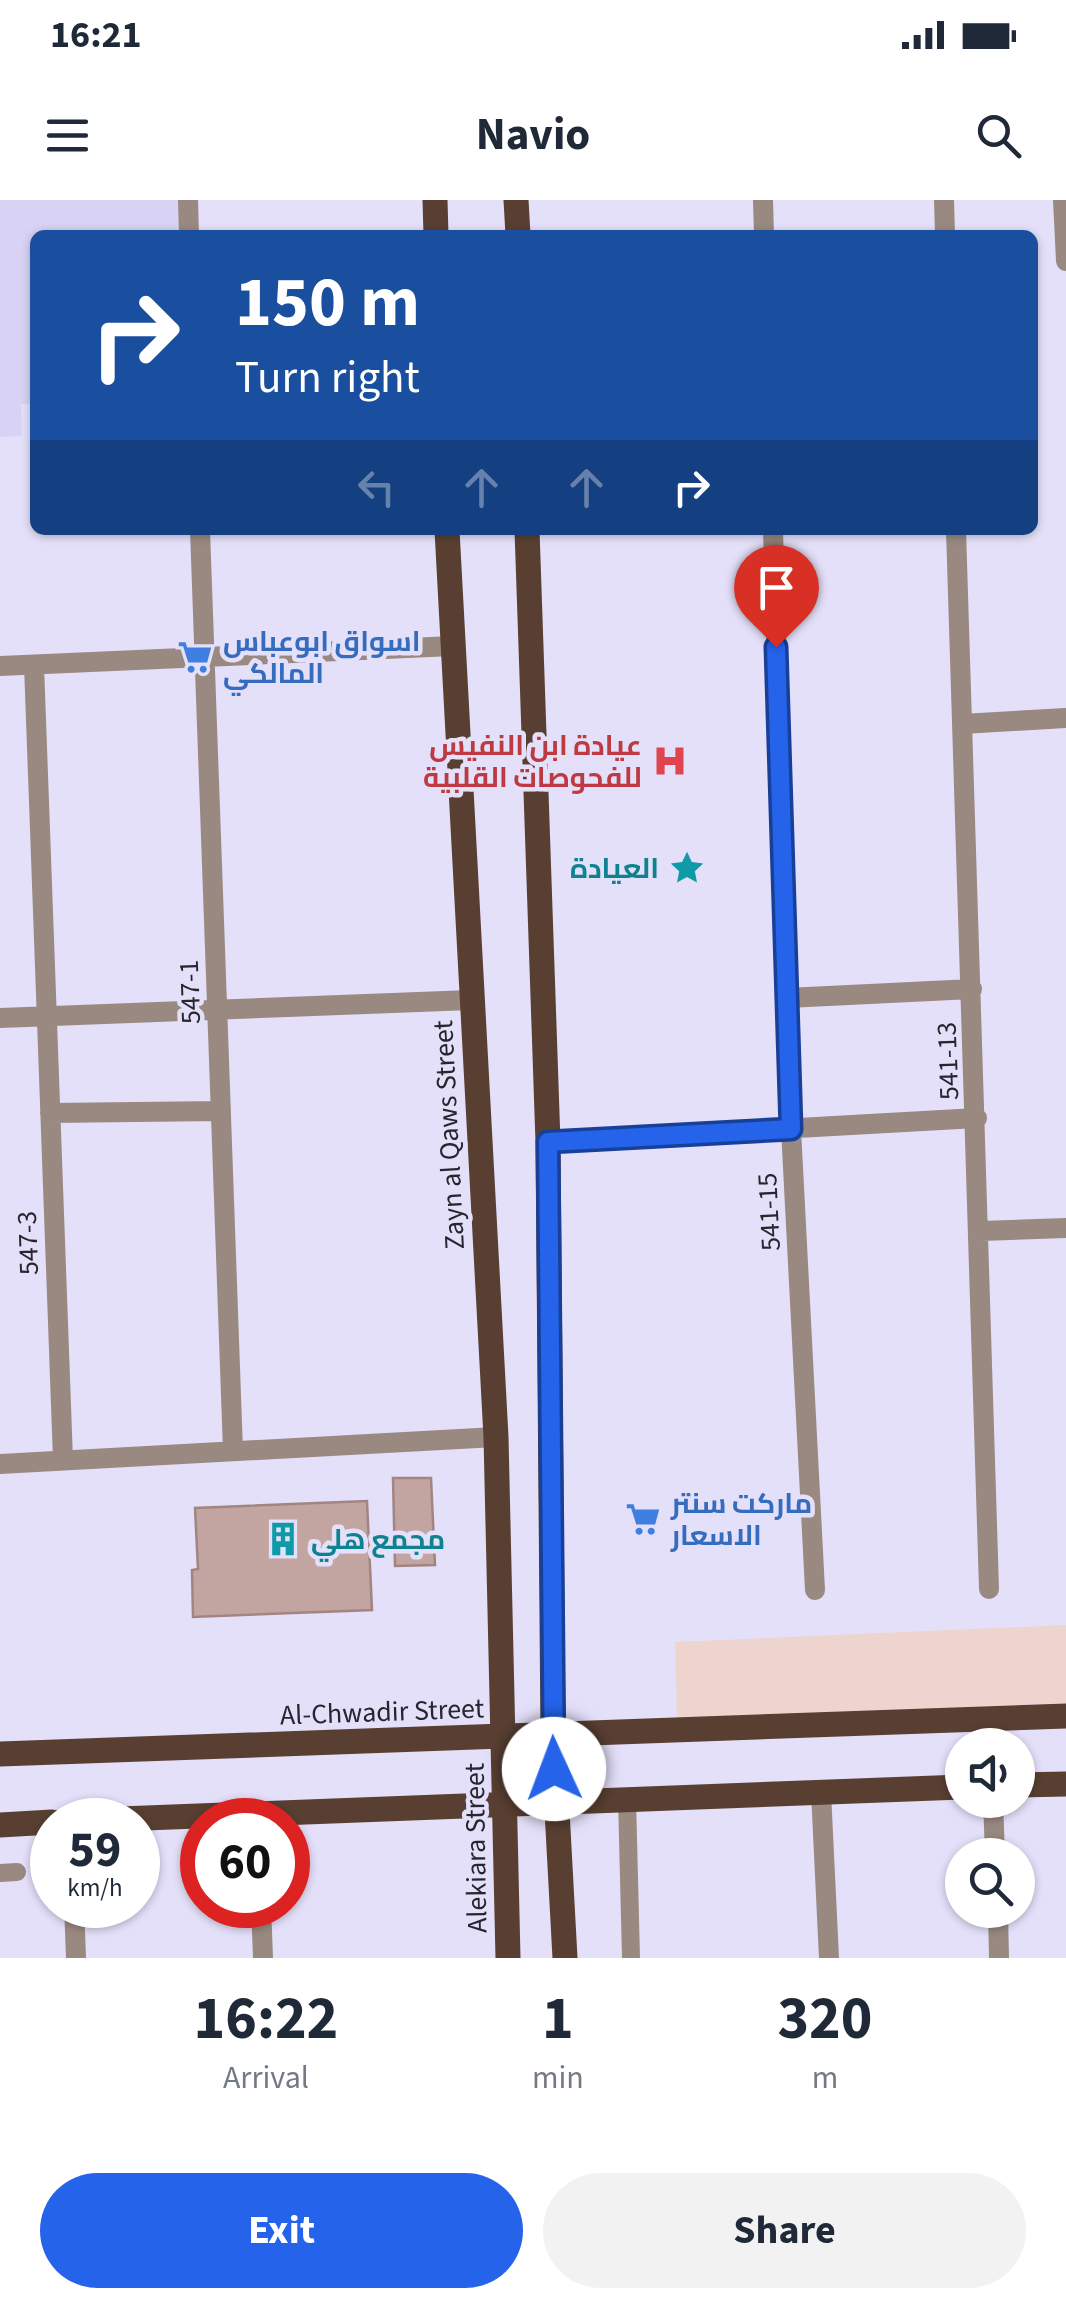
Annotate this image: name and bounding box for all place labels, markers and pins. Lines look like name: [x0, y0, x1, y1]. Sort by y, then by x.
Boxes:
pin: [734, 545, 819, 648]
place label: اسواق ابوعباس المالكي: [223, 622, 420, 696]
supermarket icon: اسواق ابوعباس المالكي: [176, 638, 214, 676]
place label: عيادة ابن النفيس للفحوصات القلبية: [423, 726, 642, 798]
hospital icon: عيادة ابن النفيس للفحوصات القلبية: [651, 742, 689, 780]
place label: العيادة: [570, 849, 659, 889]
place icon: العيادة: [668, 849, 706, 887]
place label: ماركت سنتر الاسعار: [670, 1484, 812, 1556]
supermarket icon: ماركت سنتر الاسعار: [624, 1500, 662, 1538]
building icon: مجمع هلي: [264, 1520, 302, 1558]
place label: مجمع هلي: [311, 1520, 445, 1562]

